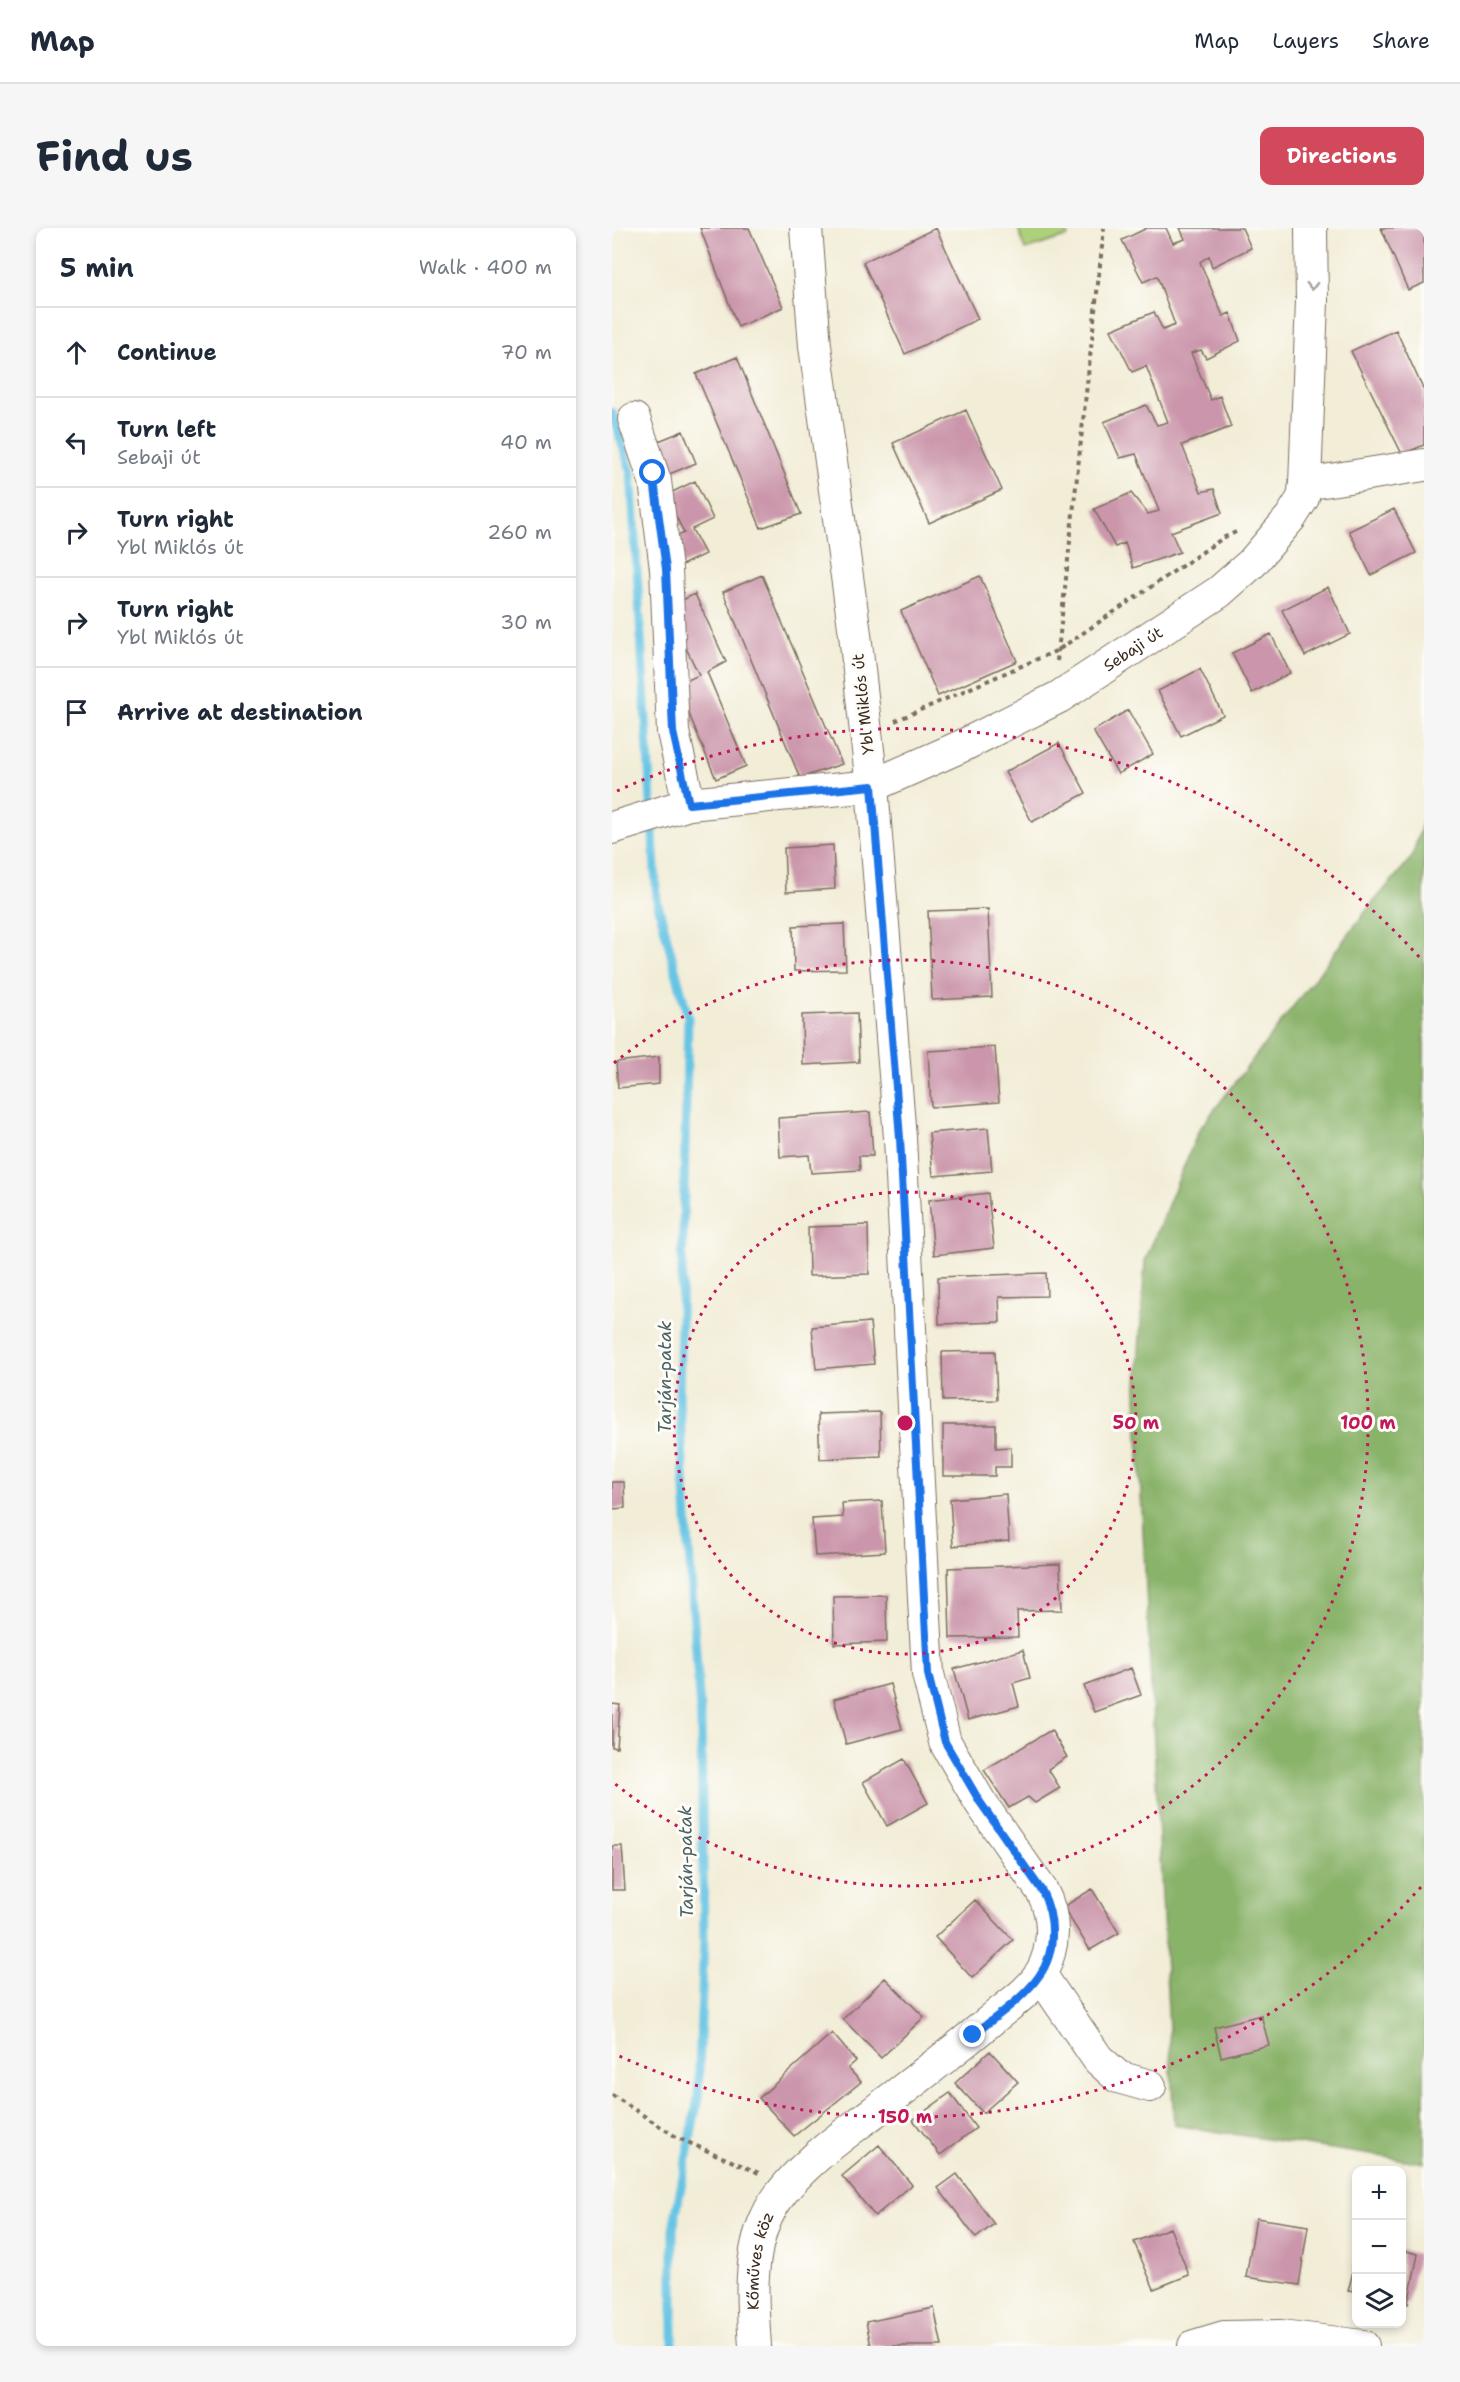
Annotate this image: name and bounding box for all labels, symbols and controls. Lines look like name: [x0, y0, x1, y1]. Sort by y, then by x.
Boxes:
text: Map: [30, 22, 95, 60]
text: Map: [1194, 27, 1239, 55]
text: Layers: [1272, 27, 1339, 55]
text: Share: [1372, 27, 1430, 55]
button: Directions: [1260, 127, 1424, 185]
text: Find us: [36, 128, 193, 184]
text: 5 min: [60, 250, 134, 285]
text: Walk · 400 m: [419, 254, 552, 280]
one-way arrow: [1306, 282, 1318, 291]
icon: ahead: [60, 336, 93, 369]
text: Continue: [117, 338, 217, 367]
text: 70 m: [500, 339, 552, 365]
text: Turn left: [117, 415, 216, 444]
icon: left: [60, 426, 93, 459]
text: 40 m: [500, 429, 552, 455]
text: Sebaji út: [117, 444, 201, 470]
route start: [639, 459, 665, 485]
text: Turn right: [117, 505, 234, 534]
icon: right: [60, 516, 93, 549]
text: 260 m: [487, 519, 552, 545]
text: Ybl Miklós út: [117, 534, 244, 560]
text: Turn right: [117, 595, 234, 624]
icon: right: [60, 606, 93, 639]
text: 30 m: [500, 609, 552, 635]
street label: Sebaji út: [1099, 621, 1167, 676]
text: Ybl Miklós út: [117, 624, 244, 650]
street label: Ybl Miklós út: [847, 652, 879, 756]
icon: arrive: [60, 696, 93, 729]
text: Arrive at destination: [117, 698, 363, 727]
water label: Tarján-patak: [653, 1320, 677, 1433]
text: 50 m: [1113, 1411, 1160, 1435]
text: 100 m: [1340, 1411, 1396, 1435]
centre of rings: [895, 1413, 915, 1433]
water label: Tarján-patak: [673, 1805, 699, 1919]
route end: [959, 2021, 985, 2047]
text: 150 m: [878, 2105, 933, 2129]
map controls: [1352, 2166, 1406, 2328]
button: +: [1352, 2166, 1406, 2220]
street label: Kőműves köz: [742, 2208, 778, 2311]
button: −: [1352, 2220, 1406, 2274]
button: layers: [1352, 2274, 1406, 2328]

